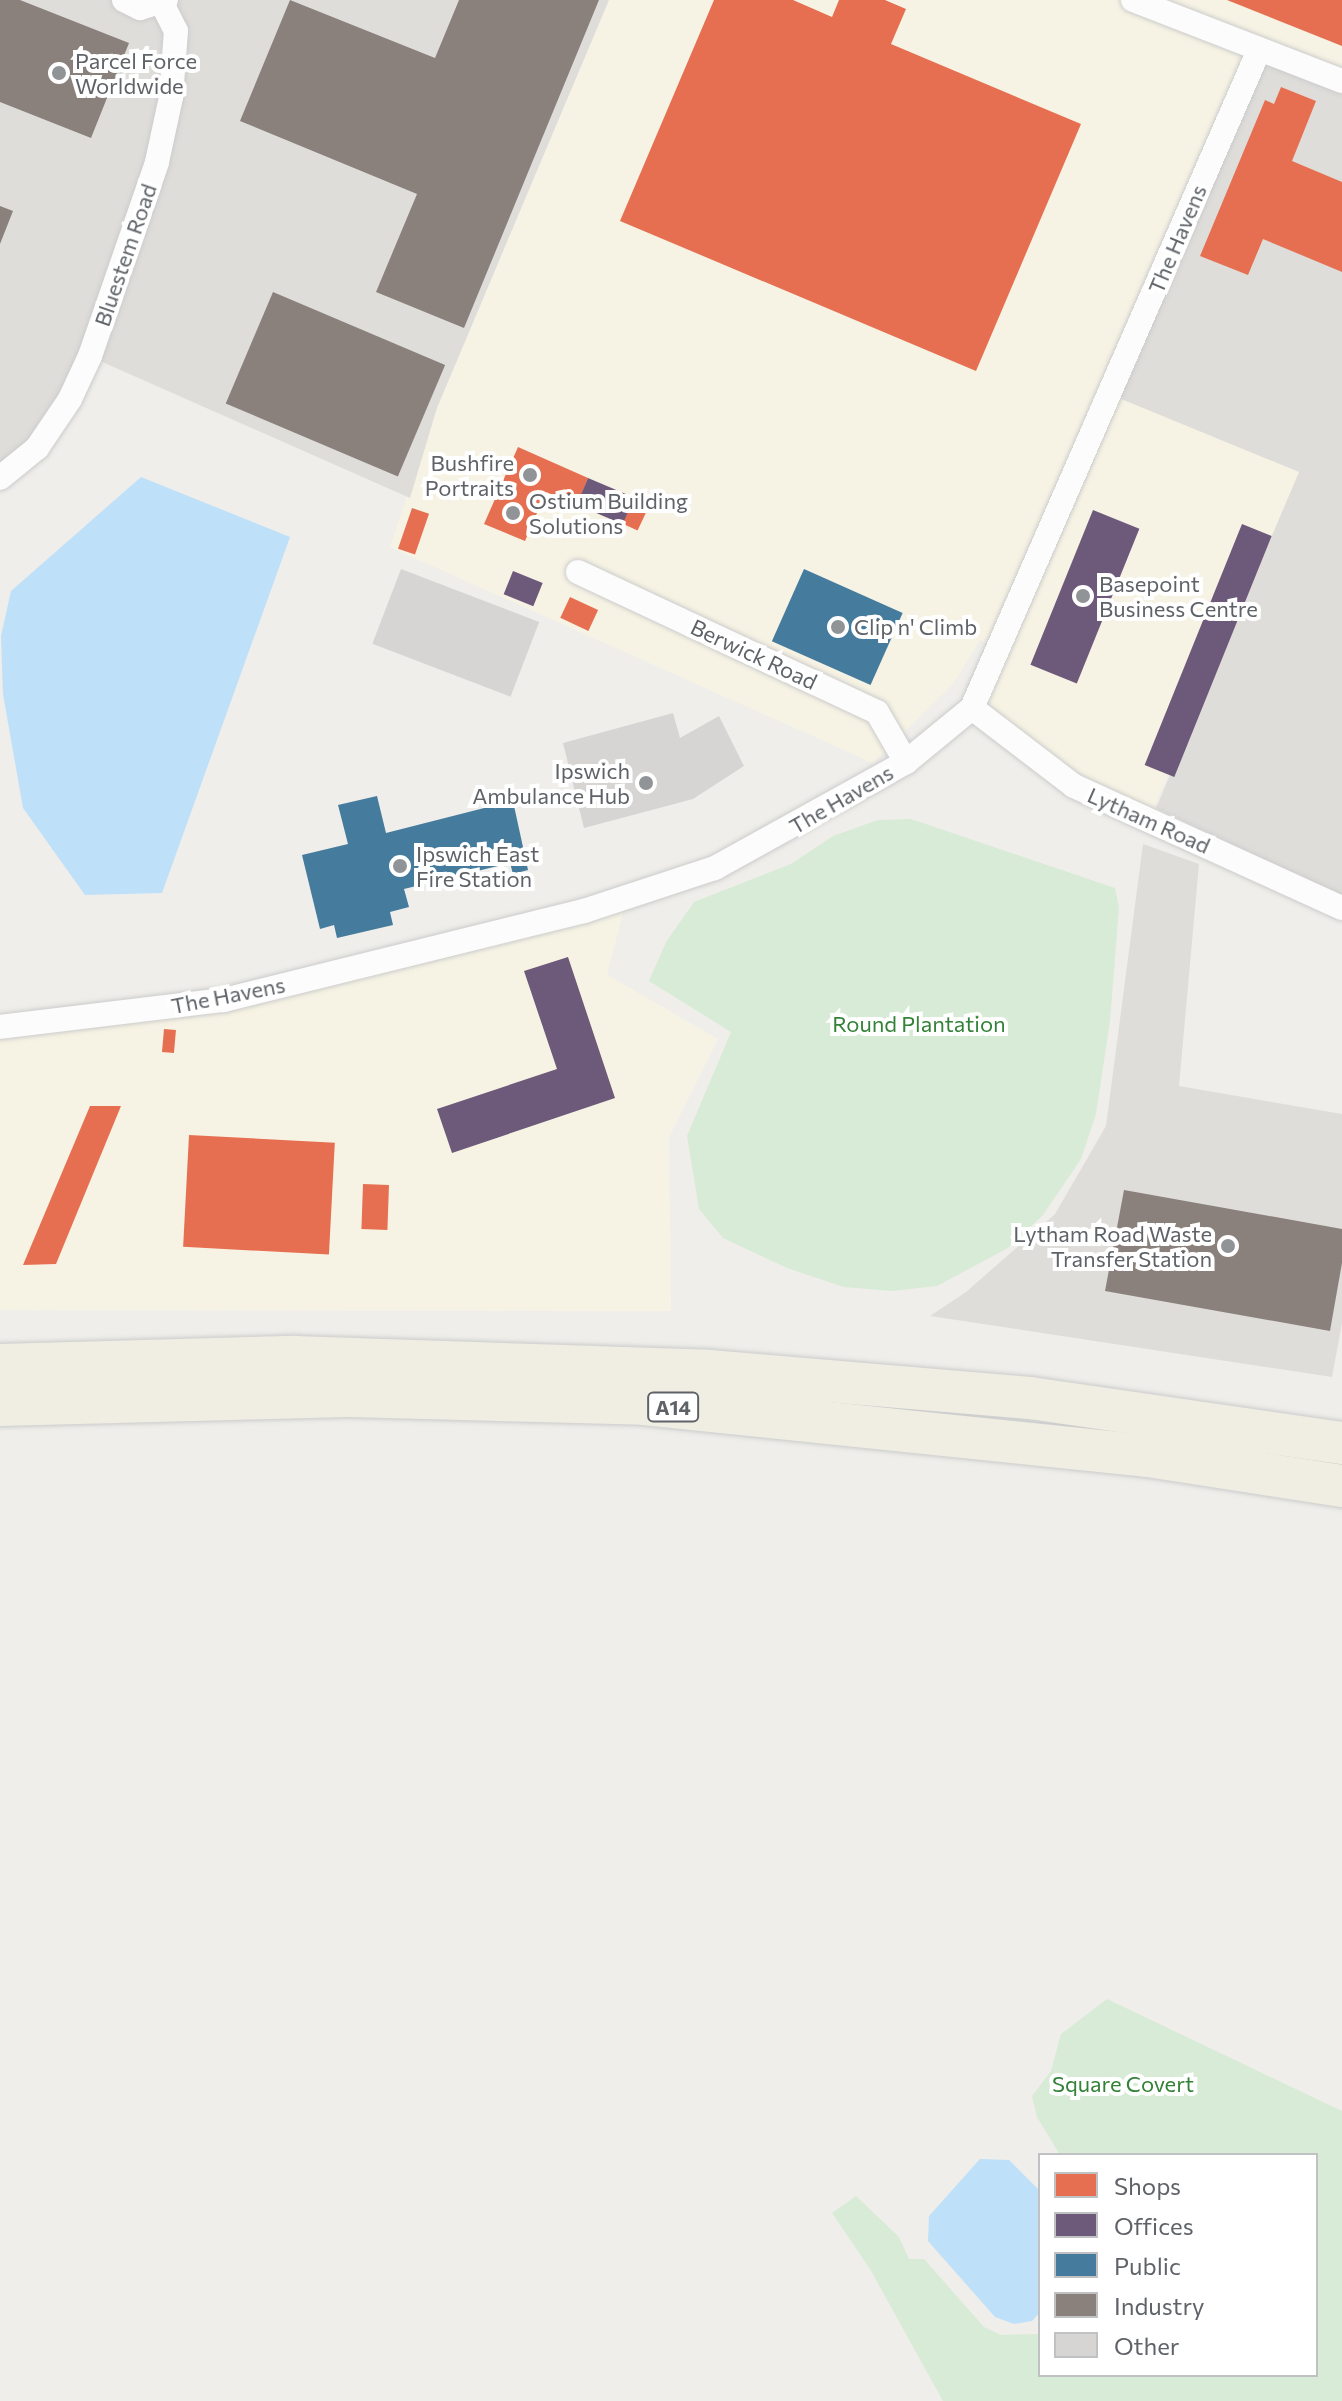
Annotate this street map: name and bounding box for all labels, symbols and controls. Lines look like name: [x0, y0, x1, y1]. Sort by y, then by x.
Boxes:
place label: Parcel Force Worldwide: [75, 47, 197, 98]
marker: Parcel Force Worldwide: [50, 64, 68, 82]
street label: Bluestem Road: [88, 180, 162, 330]
street label: The Havens: [1142, 181, 1212, 297]
place label: Bushfire Portraits: [425, 449, 514, 500]
marker: Bushfire Portraits: [521, 466, 539, 484]
place label: Ostium Building Solutions: [529, 487, 688, 538]
marker: Ostium Building Solutions: [504, 504, 522, 522]
place label: Basepoint Business Centre: [1099, 570, 1258, 622]
marker: Basepoint Business Centre: [1074, 587, 1092, 605]
street label: Berwick Road: [687, 613, 821, 695]
place label: Clip n' Climb: [854, 614, 977, 640]
marker: Clip n' Climb: [829, 618, 847, 636]
place label: Ipswich Ambulance Hub: [472, 757, 630, 808]
street label: The Havens: [784, 759, 898, 839]
marker: Ipswich Ambulance Hub: [637, 774, 655, 792]
street label: Lytham Road: [1084, 781, 1214, 859]
place label: Ipswich East Fire Station: [416, 840, 539, 892]
marker: Ipswich East Fire Station: [391, 857, 409, 875]
street label: The Havens: [169, 971, 287, 1019]
park label: Round Plantation: [832, 1011, 1006, 1037]
place label: Lytham Road Waste Transfer Station: [1013, 1220, 1212, 1272]
marker: Lytham Road Waste Transfer Station: [1219, 1237, 1237, 1255]
road number: A14: [647, 1391, 699, 1423]
park label: Square Covert: [1052, 2071, 1194, 2097]
legend: [1038, 2153, 1318, 2377]
text: Shops: [1114, 2171, 1181, 2200]
text: Offices: [1114, 2211, 1194, 2240]
text: Public: [1114, 2251, 1181, 2280]
text: Industry: [1114, 2291, 1204, 2320]
text: Other: [1114, 2331, 1179, 2360]

